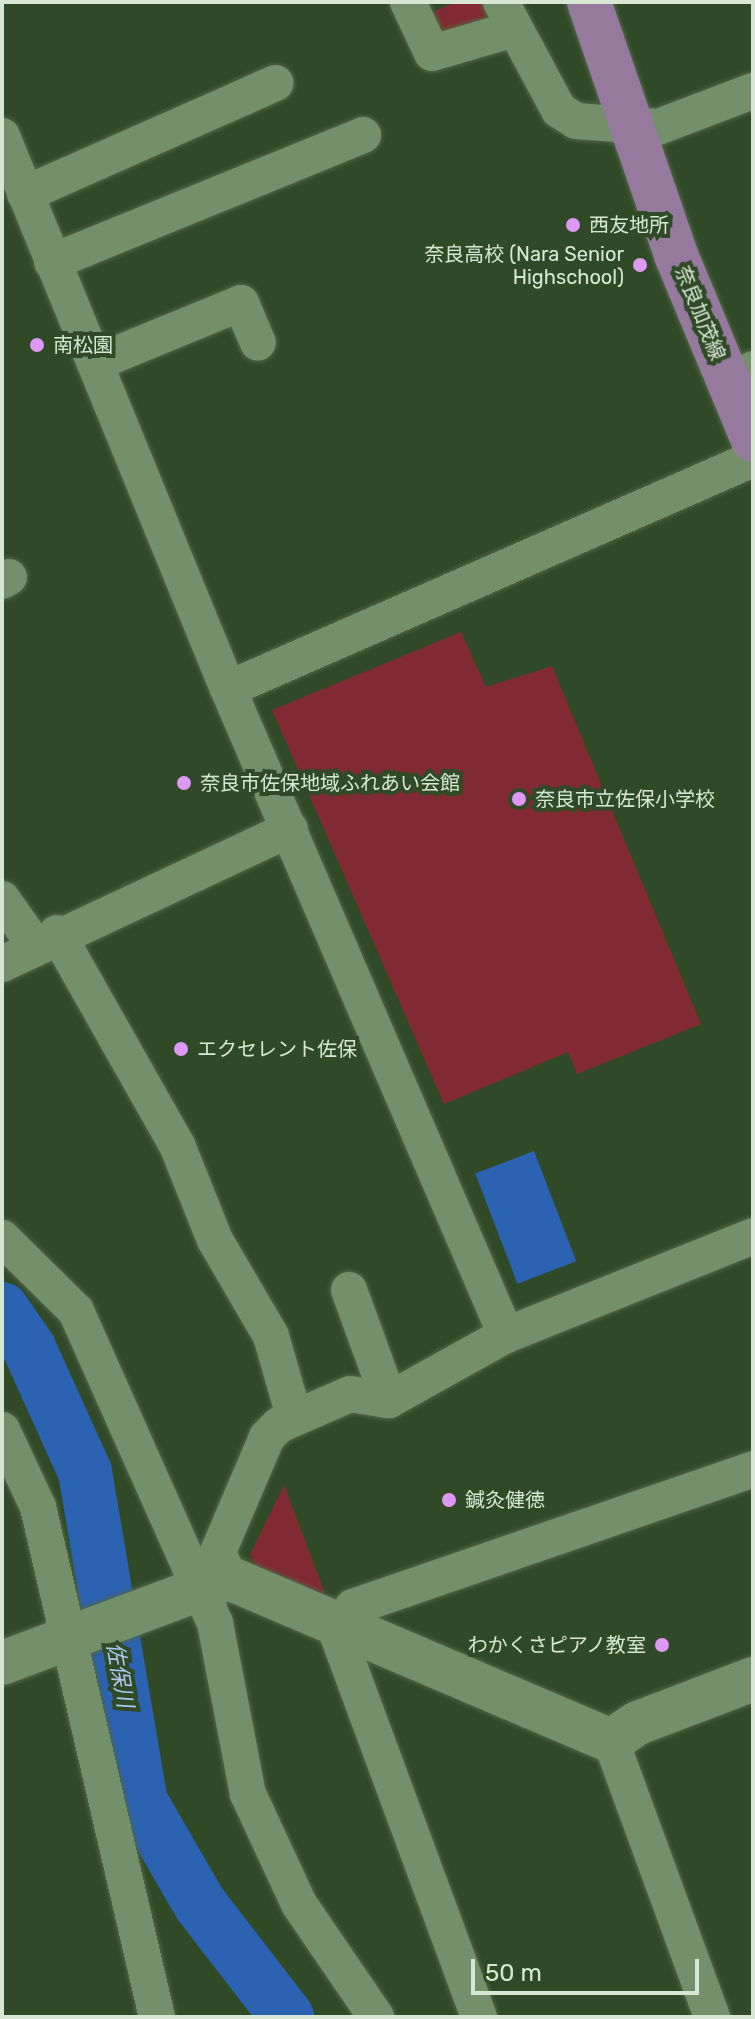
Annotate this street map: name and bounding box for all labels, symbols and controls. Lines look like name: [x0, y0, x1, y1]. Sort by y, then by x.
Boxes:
place label: 西友地所: [589, 213, 669, 237]
marker: 西友地所: [564, 216, 582, 234]
place label: 奈良高校 (Nara Senior Highschool): [424, 242, 624, 289]
marker: 奈良高校 (Nara Senior Highschool): [631, 256, 649, 274]
street label: 奈良加茂線: [670, 262, 730, 364]
place label: 南松園: [53, 333, 113, 357]
marker: 南松園: [28, 336, 46, 354]
place label: 奈良市佐保地域ふれあい会館: [200, 771, 460, 795]
marker: 奈良市佐保地域ふれあい会館: [175, 774, 193, 792]
place label: 奈良市立佐保小学校: [535, 787, 715, 811]
marker: 奈良市立佐保小学校: [510, 790, 528, 808]
place label: エクセレント佐保: [197, 1037, 357, 1061]
marker: エクセレント佐保: [172, 1040, 190, 1058]
place label: 鍼灸健徳: [465, 1488, 545, 1512]
marker: 鍼灸健徳: [440, 1491, 458, 1509]
place label: わかくさピアノ教室: [466, 1633, 646, 1657]
marker: わかくさピアノ教室: [653, 1636, 671, 1654]
water label: 佐保川: [101, 1640, 139, 1710]
scale bar: [475, 1943, 703, 1993]
text: 50 m: [485, 1959, 542, 1987]

